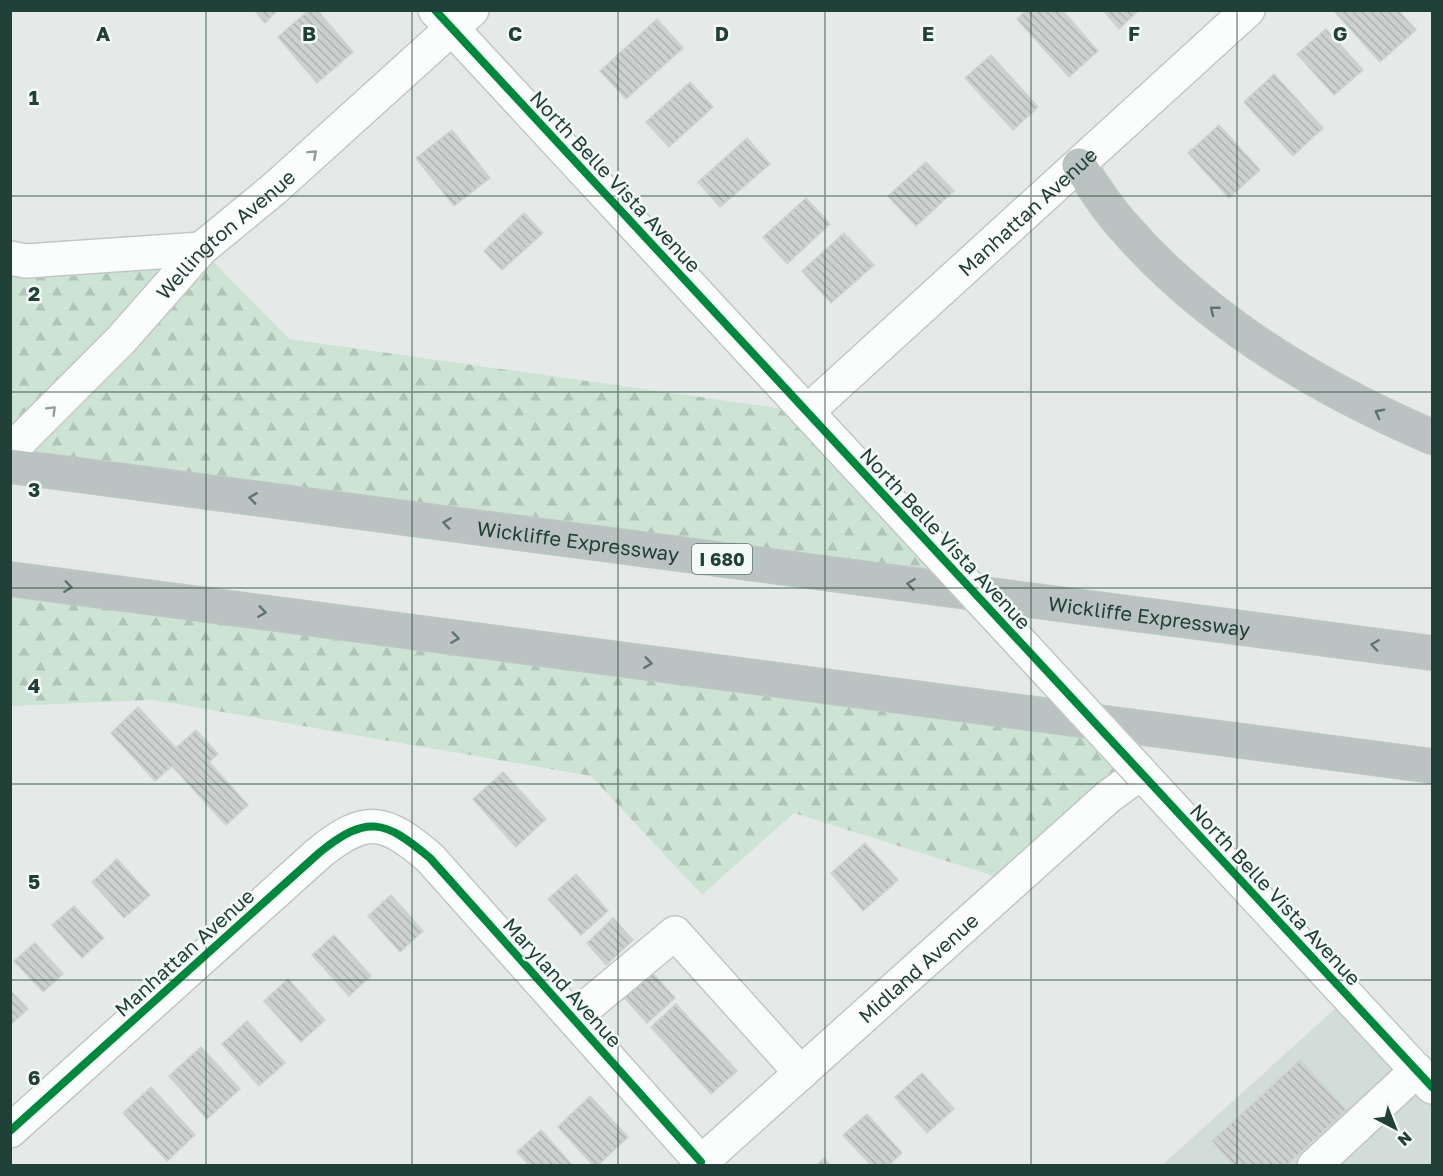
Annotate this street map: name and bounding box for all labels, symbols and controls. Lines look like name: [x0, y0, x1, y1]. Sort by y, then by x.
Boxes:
text: A: [96, 21, 110, 45]
text: B: [302, 21, 316, 45]
text: C: [508, 21, 522, 45]
text: D: [715, 21, 729, 45]
text: E: [922, 21, 934, 45]
text: F: [1128, 21, 1140, 45]
text: G: [1333, 21, 1347, 45]
text: 1: [29, 85, 39, 109]
street label: North Belle Vista Avenue: [526, 85, 706, 277]
street label: Manhattan Avenue: [953, 142, 1102, 281]
one-way arrow: [306, 150, 317, 161]
street label: Wellington Avenue: [151, 164, 300, 304]
text: 2: [28, 281, 40, 305]
one-way arrow: [1210, 306, 1221, 317]
one-way arrow: [44, 406, 55, 417]
one-way arrow: [1375, 409, 1385, 420]
street label: North Belle Vista Avenue: [856, 442, 1036, 634]
text: 3: [28, 477, 40, 501]
one-way arrow: [249, 492, 258, 504]
street label: Wickliffe Expressway: [476, 516, 681, 566]
one-way arrow: [442, 517, 451, 530]
road number: I 680: [692, 544, 752, 574]
one-way arrow: [906, 579, 915, 591]
one-way arrow: [64, 580, 73, 592]
street label: Wickliffe Expressway: [1047, 591, 1252, 641]
one-way arrow: [257, 606, 266, 618]
one-way arrow: [451, 631, 460, 643]
one-way arrow: [1370, 640, 1379, 652]
one-way arrow: [644, 657, 653, 669]
text: 4: [28, 673, 40, 697]
street label: North Belle Vista Avenue: [1186, 798, 1366, 990]
text: 5: [28, 869, 40, 893]
street label: Manhattan Avenue: [109, 883, 259, 1021]
street label: Midland Avenue: [853, 908, 983, 1028]
street label: Maryland Avenue: [499, 912, 627, 1052]
text: 6: [28, 1065, 40, 1089]
north arrow: [1365, 1098, 1425, 1158]
text: N: [1394, 1128, 1416, 1151]

